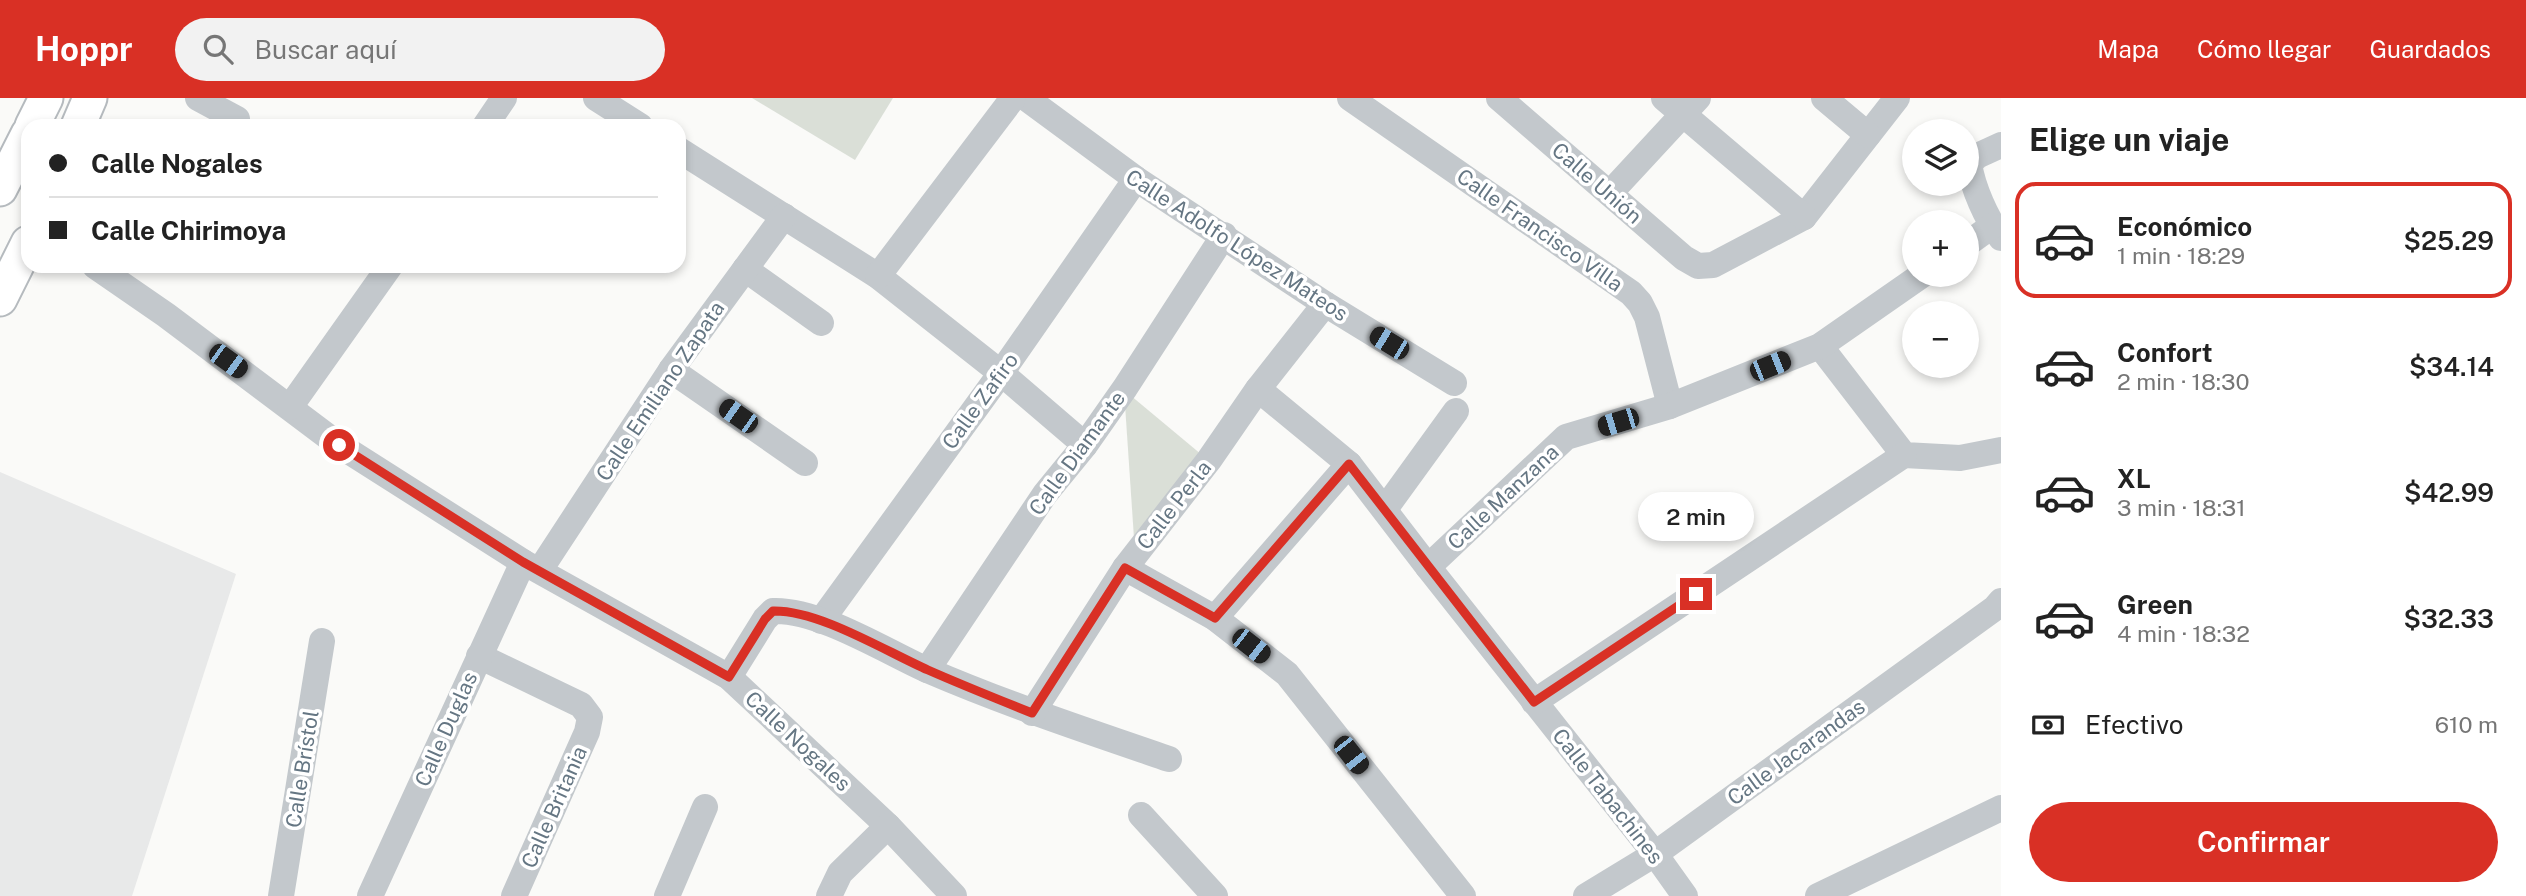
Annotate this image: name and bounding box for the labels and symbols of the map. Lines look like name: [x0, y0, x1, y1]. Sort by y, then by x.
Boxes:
street label: Calle Unión: [1547, 137, 1647, 229]
street label: Calle Francisco Villa: [1452, 163, 1628, 297]
street label: Calle Adolfo López Mateos: [1121, 164, 1353, 326]
street label: Calle Emiliano Zapata: [591, 296, 729, 486]
car: [1366, 323, 1413, 363]
car: [205, 340, 252, 382]
street label: Calle Zafiro: [937, 348, 1023, 454]
car: [1747, 348, 1794, 384]
street label: Calle Diamante: [1024, 386, 1130, 520]
car: [715, 395, 762, 437]
car: [1595, 406, 1642, 438]
route start: [323, 429, 355, 461]
street label: Calle Manzana: [1442, 439, 1564, 555]
street label: Calle Perla: [1132, 456, 1216, 554]
callout: 2 min: [1638, 492, 1754, 542]
route end: [1680, 578, 1712, 610]
car: [1228, 625, 1275, 667]
street label: Calle Duglas: [410, 668, 482, 790]
street label: Calle Nogales: [740, 686, 856, 796]
street label: Calle Jacarandas: [1722, 694, 1870, 810]
street label: Calle Brístol: [280, 708, 324, 830]
street label: Calle Tabachines: [1547, 723, 1669, 869]
car: [1330, 732, 1373, 778]
street label: Calle Britania: [516, 742, 592, 872]

